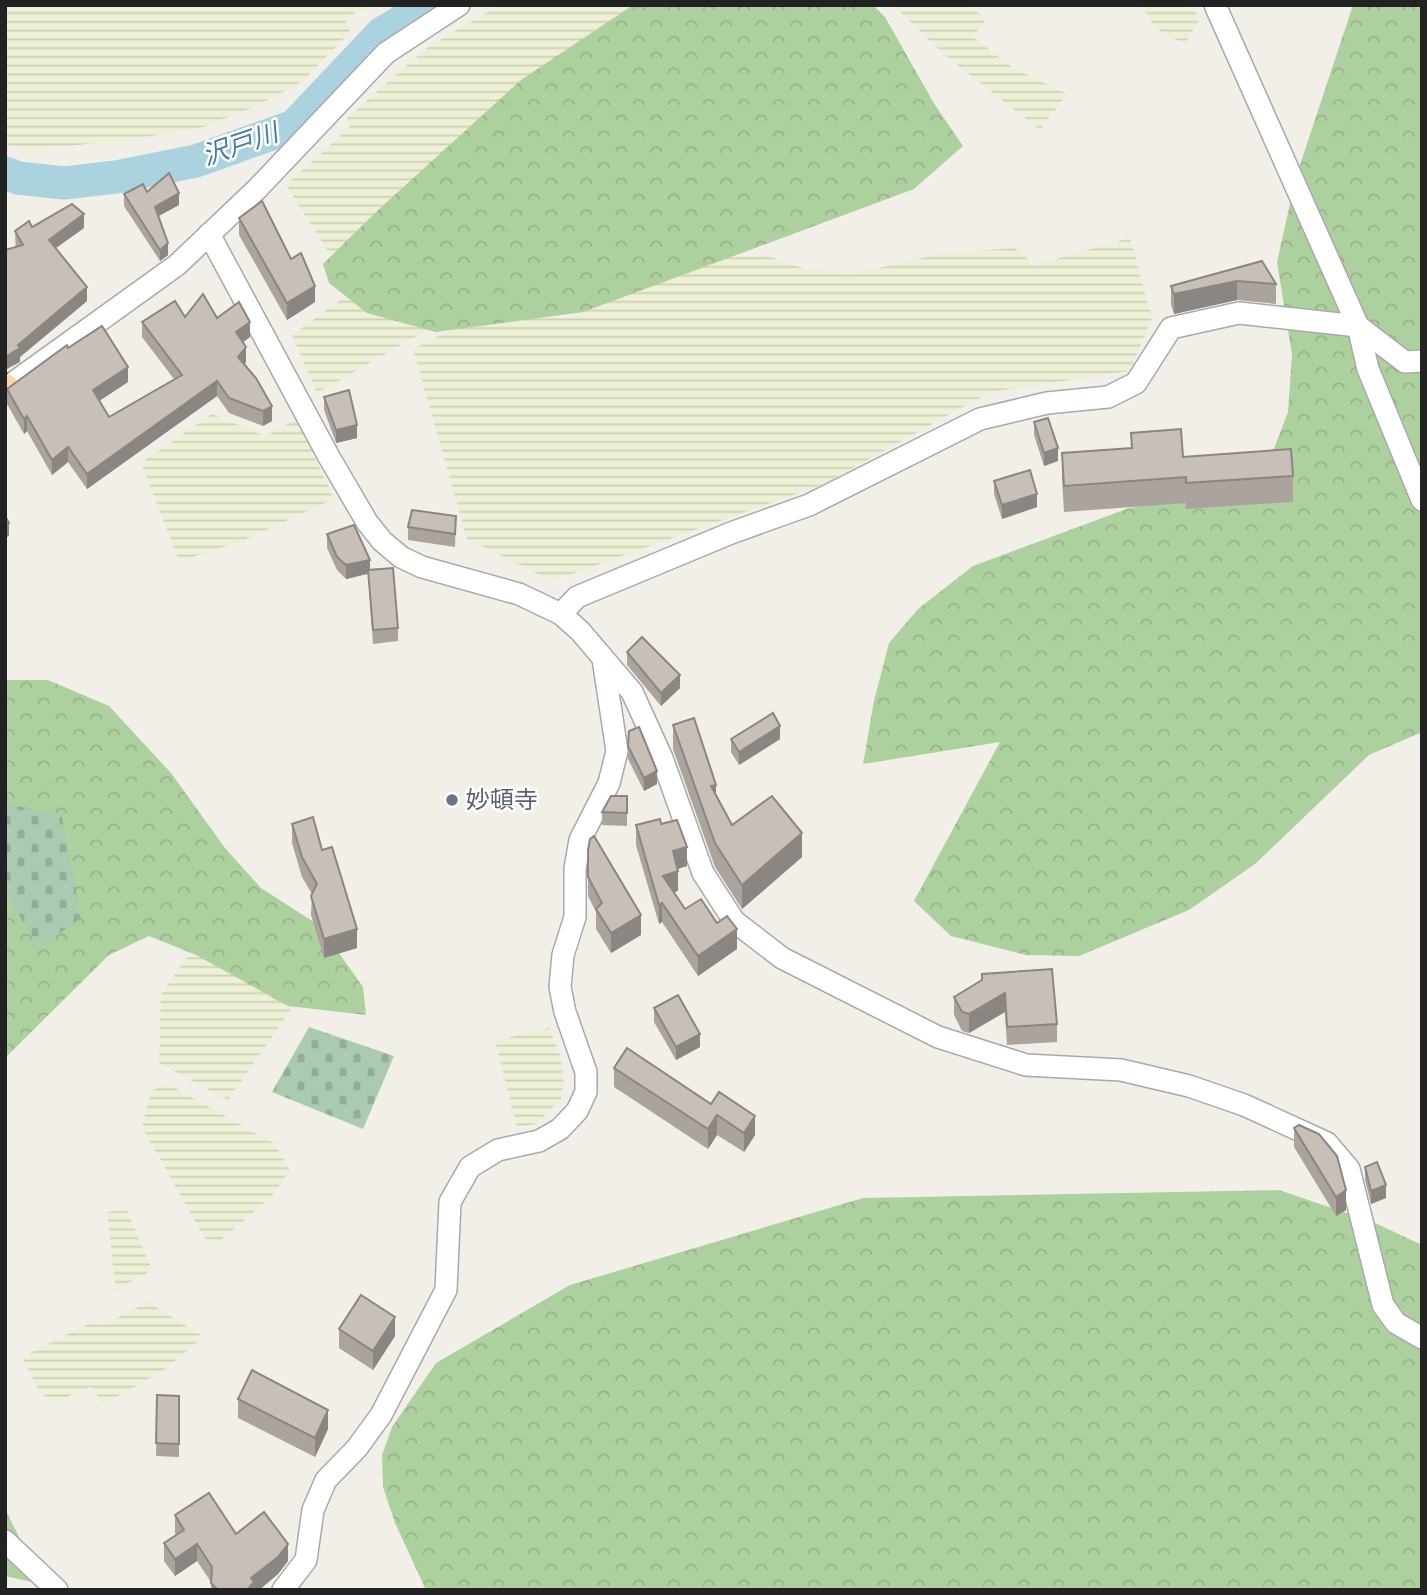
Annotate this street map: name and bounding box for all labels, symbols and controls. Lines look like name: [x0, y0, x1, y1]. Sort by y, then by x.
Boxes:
water label: 沢戸川: [199, 117, 285, 173]
place label: 妙頓寺: [466, 786, 538, 815]
marker: 妙頓寺: [444, 792, 460, 808]

